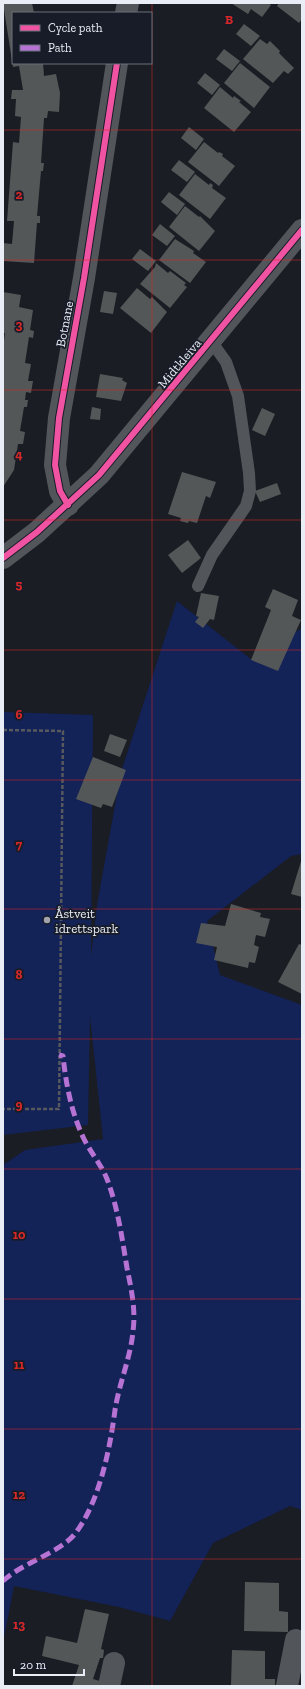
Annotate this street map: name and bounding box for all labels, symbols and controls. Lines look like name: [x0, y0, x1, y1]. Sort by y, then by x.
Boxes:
legend: [12, 12, 152, 64]
text: B: [225, 12, 233, 27]
text: Cycle path: [48, 21, 103, 35]
text: Path: [48, 41, 72, 55]
text: 2: [16, 187, 23, 202]
street label: Botnane: [53, 300, 76, 348]
text: 3: [16, 317, 23, 332]
street label: Midtkleiva: [154, 335, 205, 391]
text: 4: [15, 447, 23, 462]
text: 5: [16, 577, 23, 592]
text: 6: [16, 707, 23, 722]
text: 7: [16, 837, 23, 852]
place label: Åstveit idrettspark: [55, 906, 118, 936]
marker: Åstveit idrettspark: [42, 915, 52, 925]
text: 8: [15, 967, 23, 982]
text: 9: [16, 1097, 23, 1112]
text: 10: [13, 1227, 26, 1242]
text: 11: [14, 1357, 25, 1372]
text: 12: [13, 1487, 25, 1502]
text: 13: [13, 1617, 25, 1632]
scale bar: [14, 1651, 84, 1677]
text: 20 m: [20, 1658, 47, 1672]

